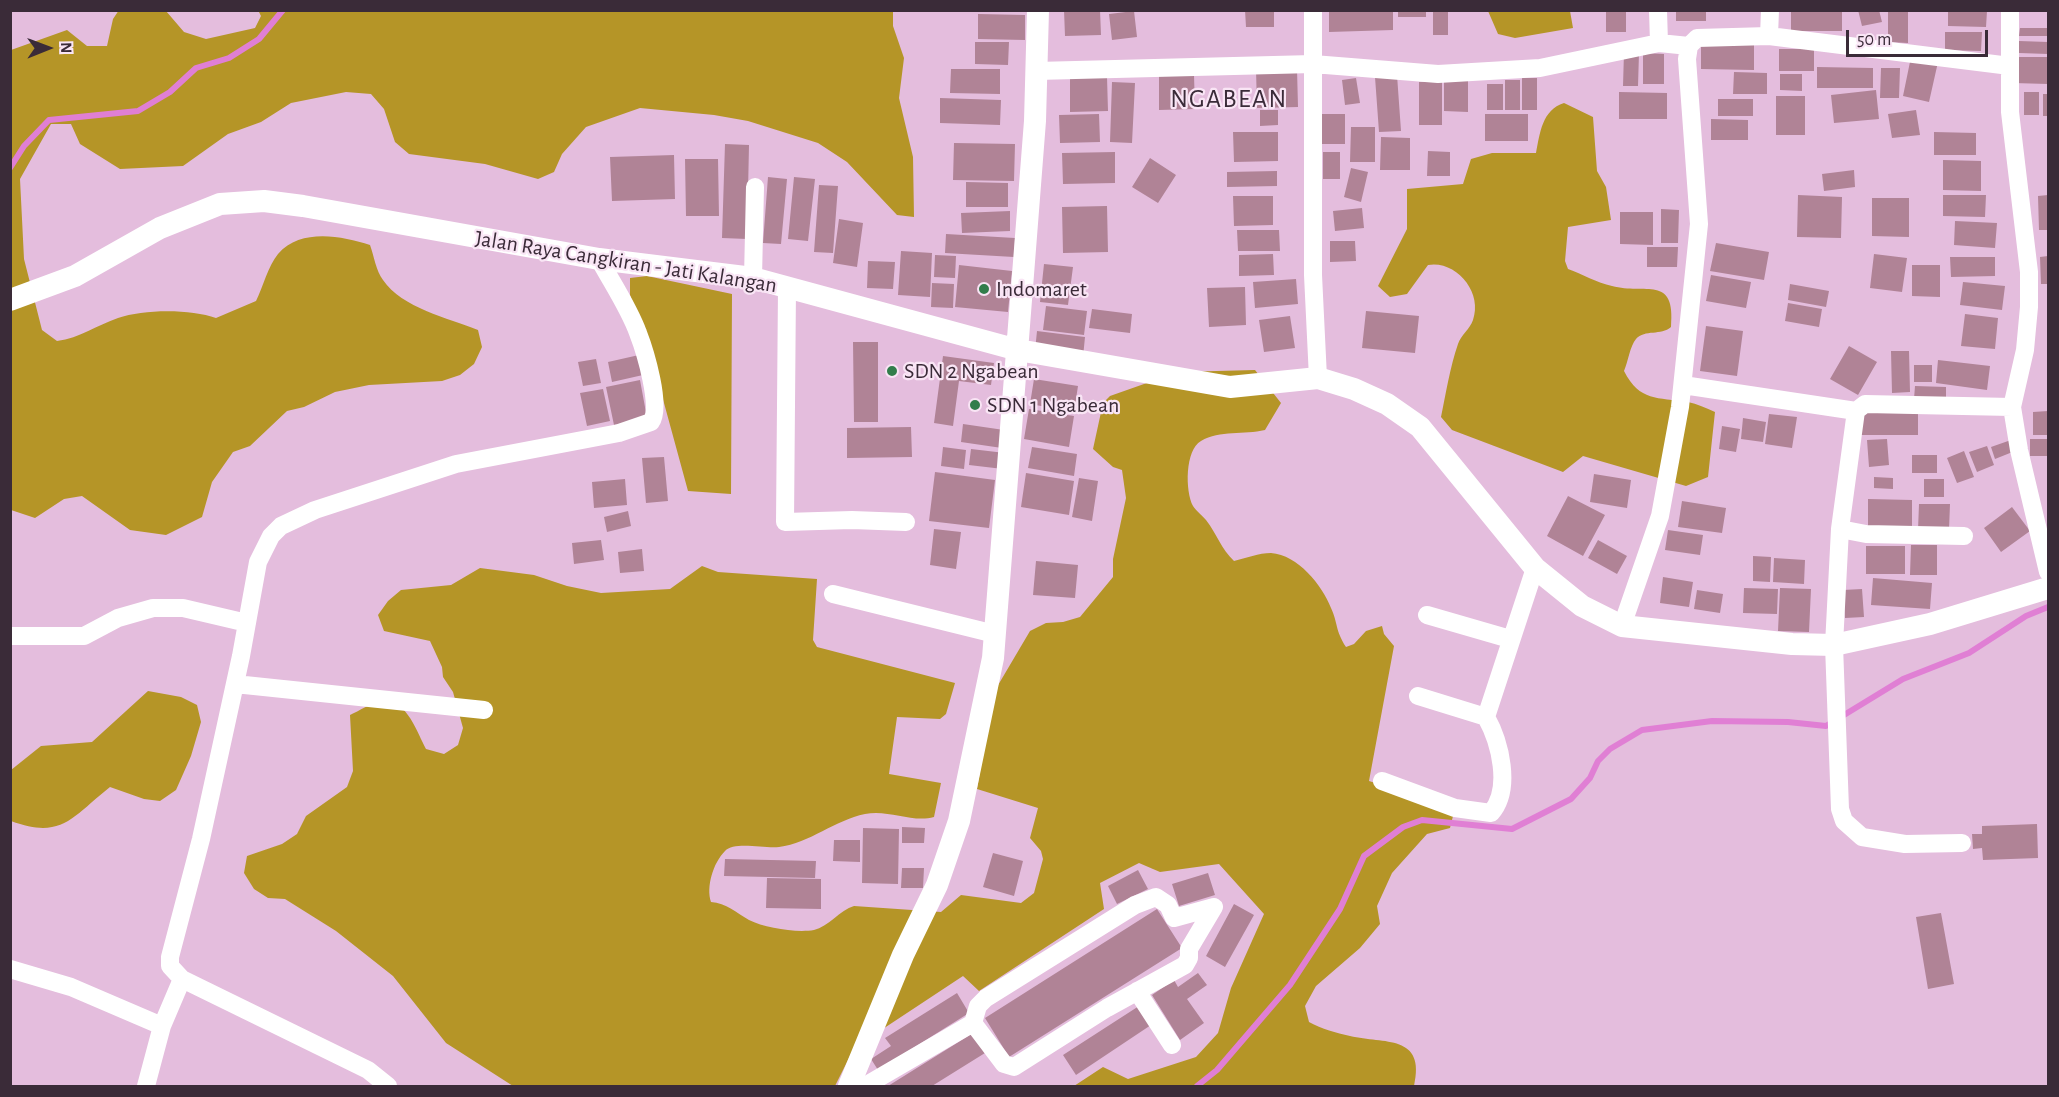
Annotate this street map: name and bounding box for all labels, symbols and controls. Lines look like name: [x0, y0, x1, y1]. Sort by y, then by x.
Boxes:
north arrow: [18, 18, 78, 78]
scale bar: [1849, 18, 1992, 56]
text: 50 m: [1857, 31, 1891, 49]
text: N: [58, 42, 74, 53]
district label: NGABEAN: [1170, 83, 1288, 115]
street label: Jalan Raya Cangkiran - Jati Kalangan: [473, 225, 779, 299]
place label: Indomaret: [996, 276, 1087, 302]
marker: Indomaret: [977, 282, 991, 296]
place label: SDN 2 Ngabean: [904, 358, 1039, 384]
marker: SDN 2 Ngabean: [885, 364, 899, 378]
place label: SDN 1 Ngabean: [987, 392, 1119, 418]
marker: SDN 1 Ngabean: [968, 398, 982, 412]

